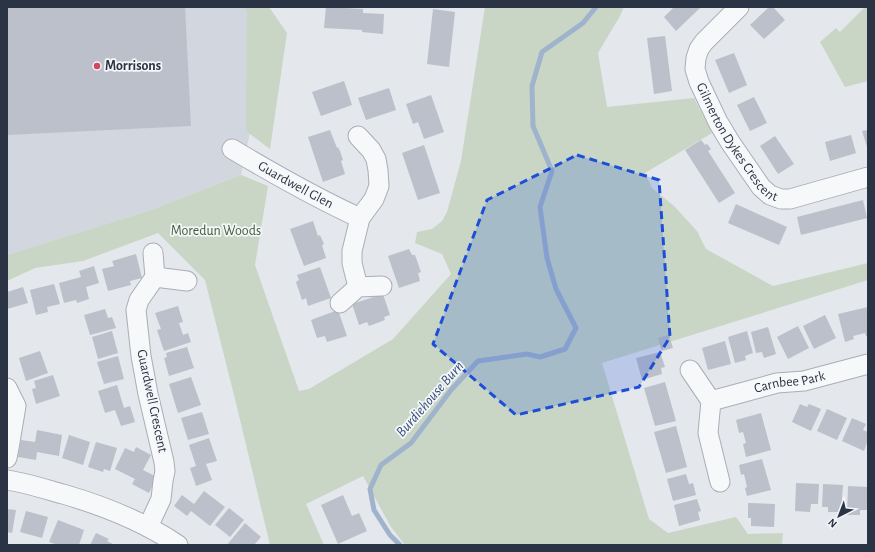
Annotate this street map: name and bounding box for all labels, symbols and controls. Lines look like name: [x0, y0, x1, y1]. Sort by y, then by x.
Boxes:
place label: Morrisons: [105, 59, 161, 73]
marker: Morrisons: [92, 61, 102, 71]
street label: Gilmerton Dykes Crescent: [693, 81, 780, 204]
street label: Guardwell Glen: [255, 159, 336, 211]
park label: Moredun Woods: [171, 224, 261, 238]
street label: Guardwell Crescent: [134, 348, 170, 454]
water label: Burdiehouse Burn: [393, 358, 467, 440]
street label: Carnbee Park: [753, 369, 827, 396]
north arrow: [819, 496, 859, 536]
text: N: [826, 516, 839, 530]

